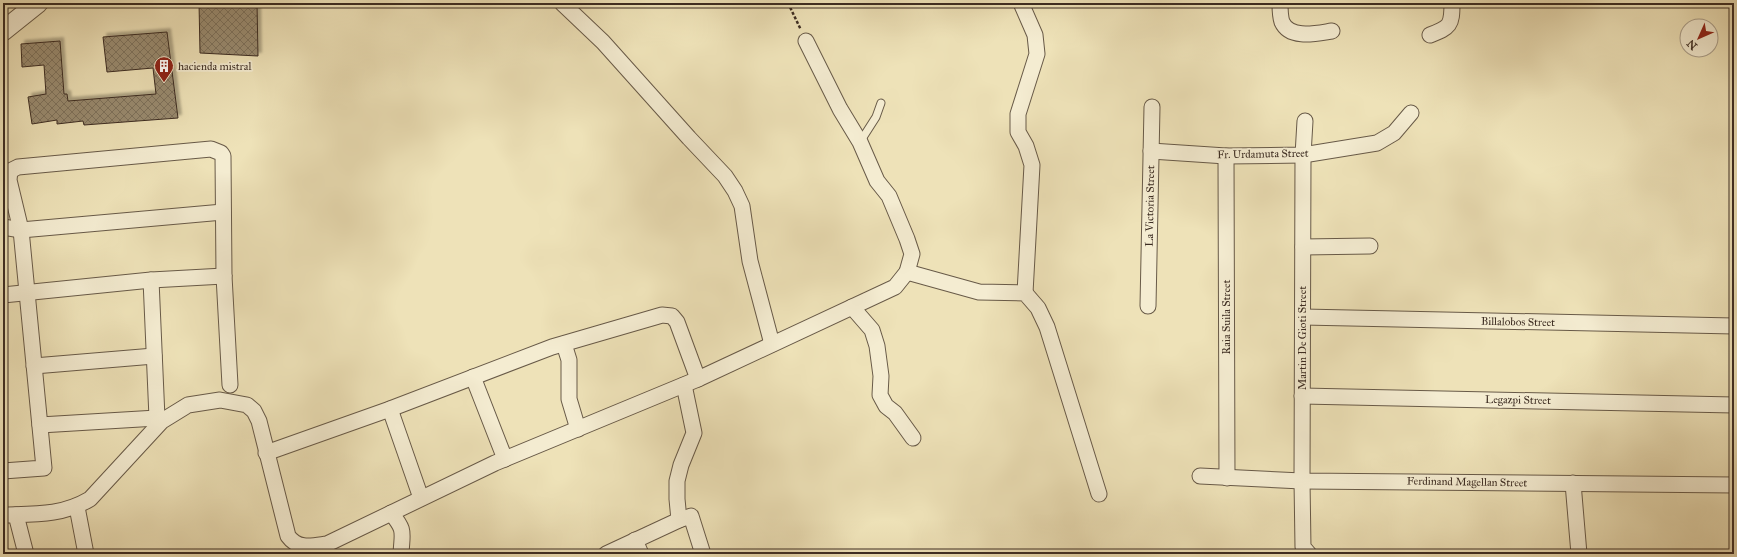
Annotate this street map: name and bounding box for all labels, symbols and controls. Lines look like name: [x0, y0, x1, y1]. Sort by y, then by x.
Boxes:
north arrow: [1679, 18, 1719, 58]
text: N: [1684, 36, 1700, 53]
building icon: hacienda mistral: [153, 55, 175, 83]
place label: hacienda mistral: [178, 60, 251, 73]
street label: Fr. Urdamuta Street: [1217, 147, 1309, 161]
street label: La Victoria Street: [1143, 165, 1157, 247]
street label: Raia Suila Street: [1220, 279, 1233, 354]
street label: Martin De Gioti Street: [1296, 286, 1309, 390]
street label: Billalobos Street: [1481, 315, 1555, 329]
street label: Legazpi Street: [1485, 393, 1551, 407]
street label: Ferdinand Magellan Street: [1407, 474, 1527, 490]

